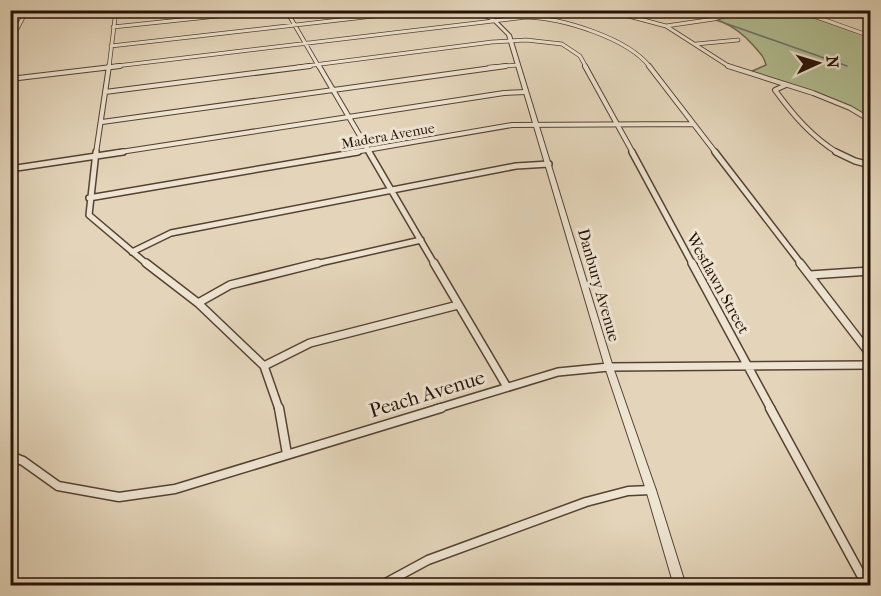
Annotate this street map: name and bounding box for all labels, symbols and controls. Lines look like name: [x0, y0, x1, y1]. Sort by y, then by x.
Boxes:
north arrow: [788, 33, 848, 93]
text: N: [823, 55, 842, 70]
street label: Madera Avenue: [340, 119, 436, 153]
street label: Danbury Avenue: [574, 226, 624, 344]
street label: Westlawn Street: [682, 228, 754, 337]
street label: Peach Avenue: [366, 365, 488, 422]

